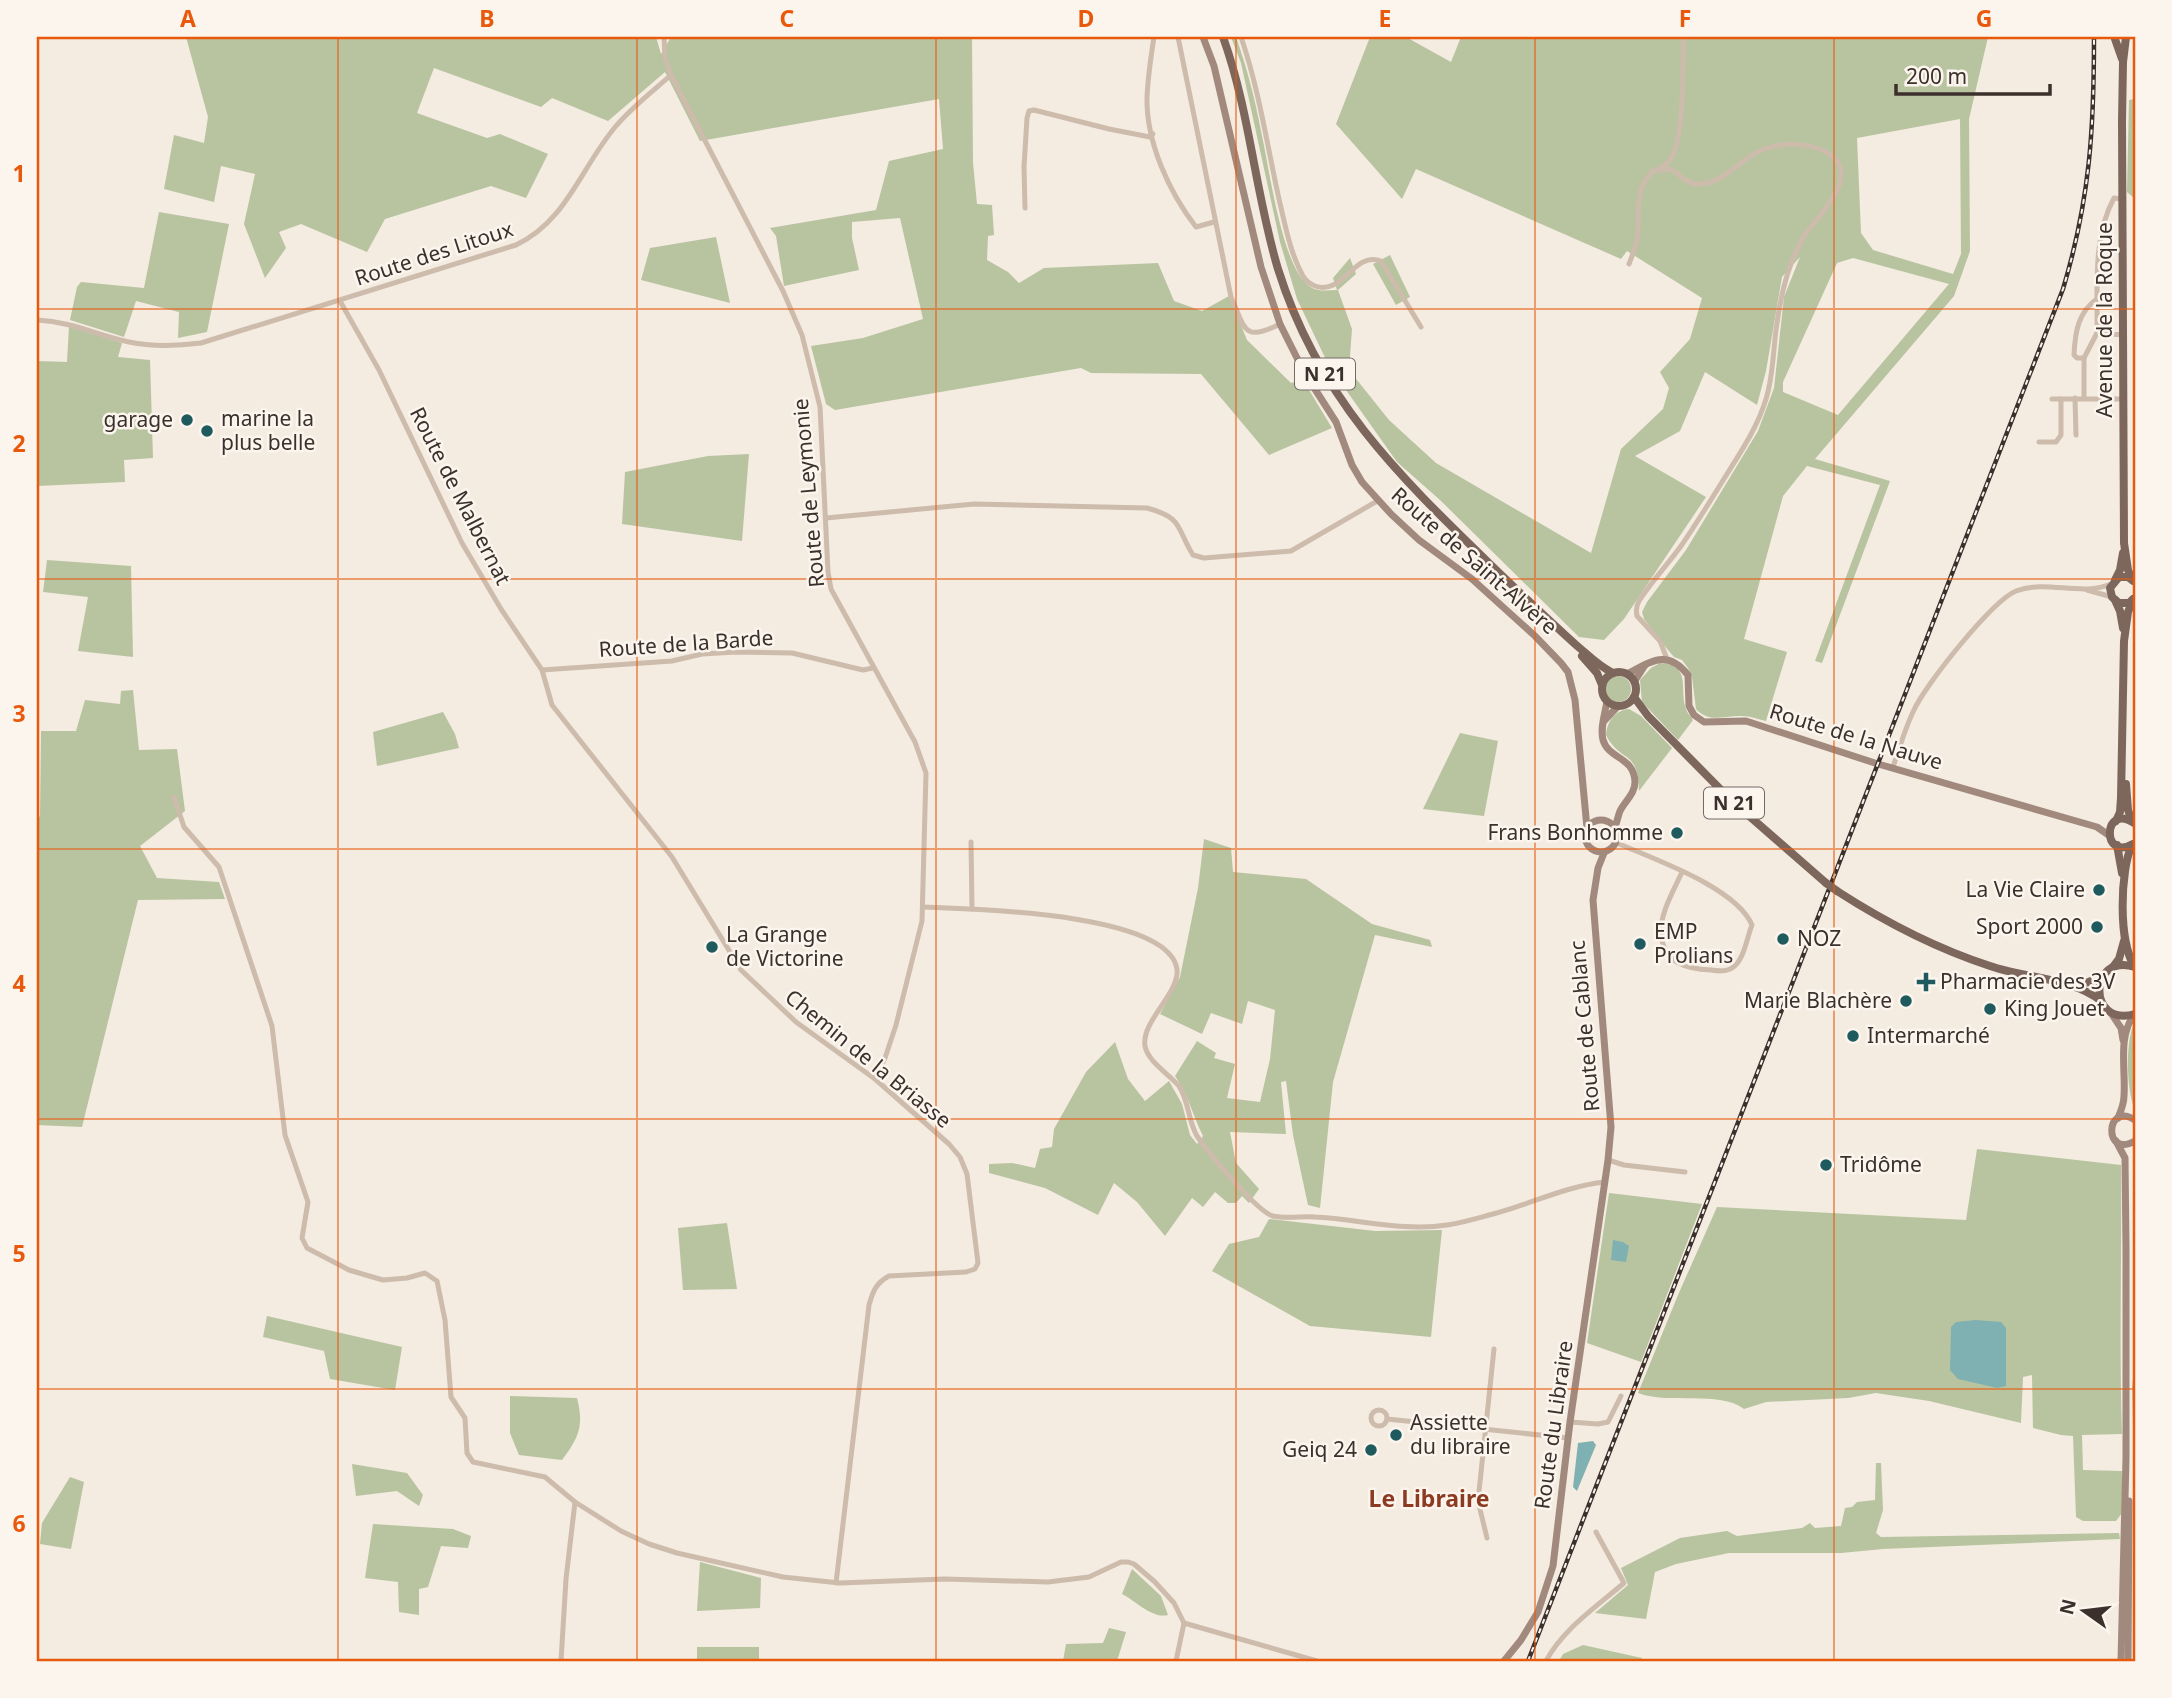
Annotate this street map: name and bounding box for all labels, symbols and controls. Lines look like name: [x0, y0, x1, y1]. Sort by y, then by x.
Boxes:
text: A: [180, 2, 196, 34]
text: B: [479, 2, 495, 34]
text: C: [780, 2, 795, 34]
text: D: [1078, 2, 1094, 34]
text: E: [1379, 2, 1391, 34]
text: F: [1679, 2, 1691, 34]
text: G: [1976, 2, 1992, 34]
scale bar: [1896, 52, 2050, 96]
text: 200 m: [1906, 62, 1967, 90]
text: 1: [12, 157, 26, 189]
street label: Route des Litoux: [351, 214, 516, 292]
street label: Avenue de la Roque: [2090, 222, 2118, 418]
road number: N 21: [1295, 358, 1355, 390]
street label: Route de Leymonie: [786, 397, 830, 589]
street label: Route de Malbernat: [404, 402, 518, 590]
place label: marine la plus belle: [221, 404, 315, 456]
place label: garage: [104, 405, 173, 433]
marker: garage: [179, 412, 195, 428]
marker: marine la plus belle: [199, 423, 215, 439]
text: 2: [12, 427, 26, 459]
street label: Route de Saint-Alvère: [1386, 480, 1564, 640]
street label: Route de la Barde: [598, 623, 774, 663]
street label: Route de la Nauve: [1766, 696, 1946, 776]
text: 3: [12, 697, 26, 729]
road number: N 21: [1704, 788, 1764, 818]
place label: Frans Bonhomme: [1487, 818, 1663, 846]
marker: Frans Bonhomme: [1669, 825, 1685, 841]
place label: La Vie Claire: [1965, 875, 2085, 903]
marker: La Vie Claire: [2091, 882, 2107, 898]
place label: Sport 2000: [1976, 912, 2083, 940]
place label: EMP Prolians: [1654, 917, 1733, 969]
marker: Sport 2000: [2089, 919, 2105, 935]
place label: La Grange de Victorine: [726, 920, 844, 972]
place label: NOZ: [1797, 924, 1841, 952]
marker: NOZ: [1775, 931, 1791, 947]
marker: EMP Prolians: [1632, 936, 1648, 952]
marker: La Grange de Victorine: [704, 939, 720, 955]
street label: Route de Cablanc: [1563, 939, 1605, 1113]
text: 4: [12, 967, 26, 999]
place label: Pharmacie des 3V: [1940, 967, 2116, 995]
marker: Pharmacie des 3V: [1918, 974, 1934, 990]
street label: Chemin de la Briasse: [780, 983, 957, 1134]
place label: Marie Blachère: [1744, 986, 1892, 1014]
marker: Marie Blachère: [1898, 993, 1914, 1009]
place label: King Jouet: [2004, 994, 2105, 1022]
marker: King Jouet: [1982, 1001, 1998, 1017]
place label: Intermarché: [1867, 1021, 1990, 1049]
marker: Intermarché: [1845, 1028, 1861, 1044]
place label: Tridôme: [1840, 1150, 1922, 1178]
marker: Tridôme: [1818, 1157, 1834, 1173]
text: 5: [12, 1237, 26, 1269]
street label: Route du Libraire: [1527, 1339, 1579, 1511]
place label: Assiette du libraire: [1410, 1408, 1511, 1460]
marker: Assiette du libraire: [1388, 1427, 1404, 1443]
place label: Geiq 24: [1282, 1435, 1357, 1463]
marker: Geiq 24: [1363, 1442, 1379, 1458]
district label: Le Libraire: [1369, 1482, 1489, 1514]
text: 6: [12, 1507, 26, 1539]
north arrow: [2050, 1576, 2120, 1646]
text: N: [2053, 1596, 2082, 1618]

